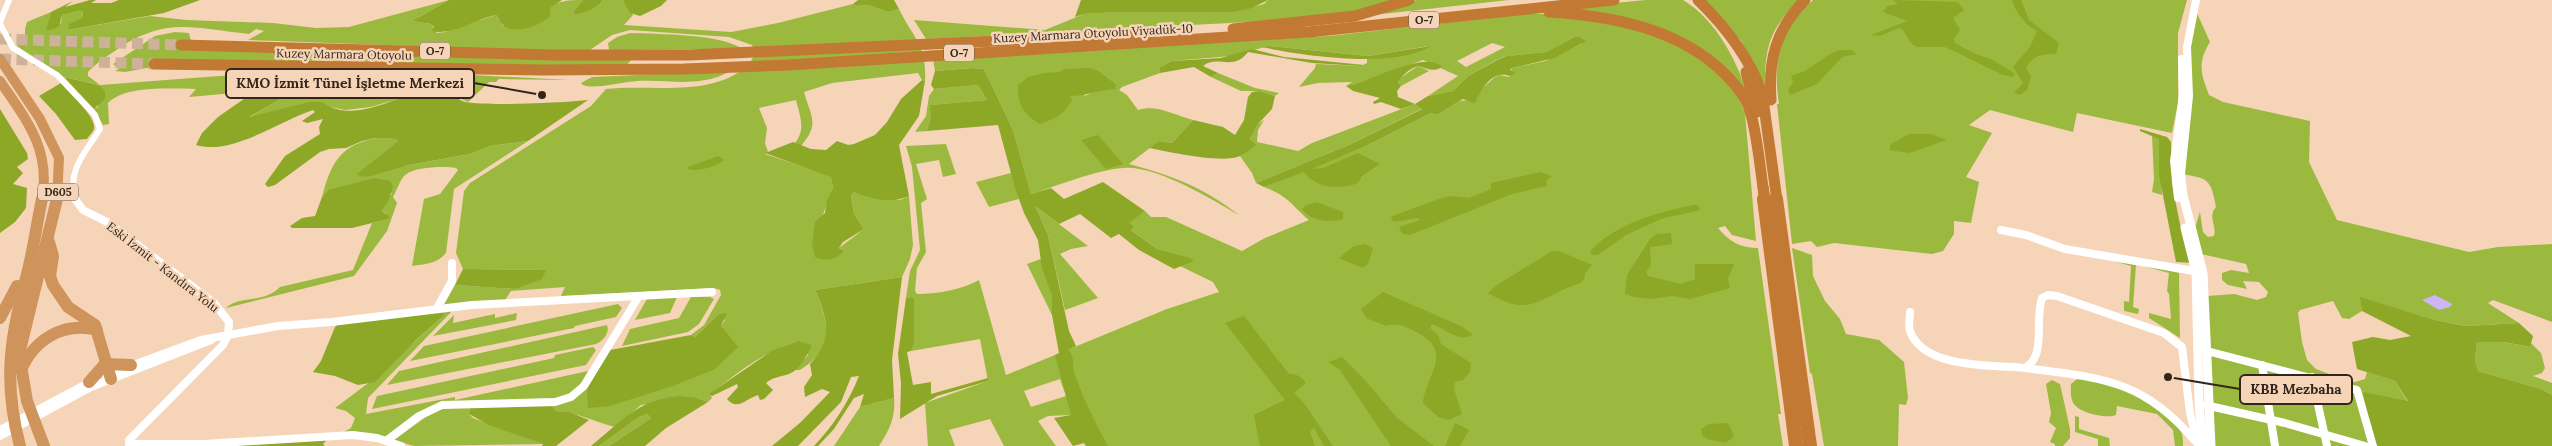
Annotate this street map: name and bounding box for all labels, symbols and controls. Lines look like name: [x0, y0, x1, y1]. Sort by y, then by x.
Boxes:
road number: O-7: [1409, 12, 1439, 28]
street label: Kuzey Marmara Otoyolu Viyadük-10: [993, 20, 1193, 46]
road number: O-7: [420, 42, 450, 59]
road number: O-7: [944, 44, 974, 62]
street label: Kuzey Marmara Otoyolu: [276, 45, 412, 63]
callout: KMO İzmit Tünel İşletme Merkezi: [226, 69, 474, 98]
text: KMO İzmit Tünel İşletme Merkezi: [236, 74, 464, 92]
road number: D605: [38, 183, 78, 200]
street label: Eski İzmit - Kandıra Yolu: [104, 219, 222, 315]
callout: KBB Mezbaha: [2240, 375, 2352, 404]
text: KBB Mezbaha: [2250, 380, 2342, 398]

